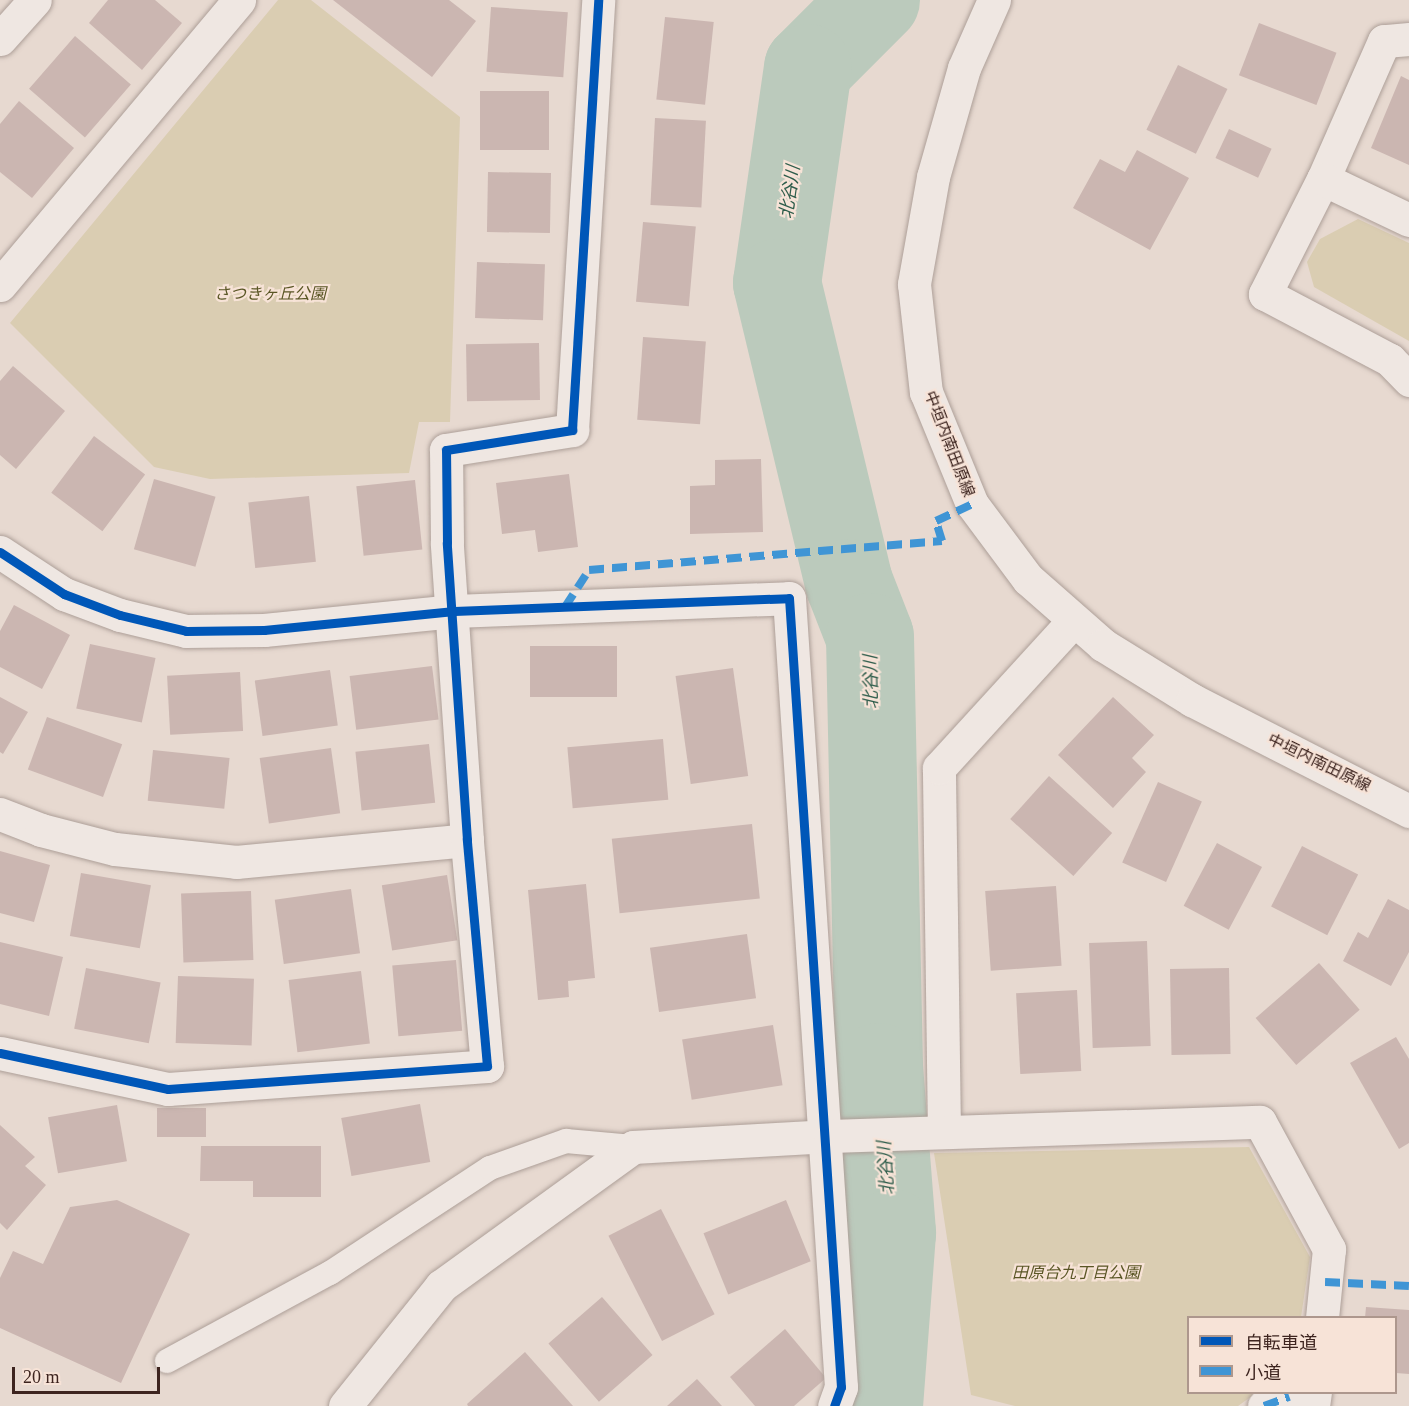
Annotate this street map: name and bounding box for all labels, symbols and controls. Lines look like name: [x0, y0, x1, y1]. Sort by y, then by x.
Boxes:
water label: 北谷川: [776, 164, 804, 220]
park label: さつきヶ丘公園: [214, 284, 326, 304]
street label: 中垣内南田原線: [920, 388, 978, 500]
water label: 北谷川: [860, 655, 882, 709]
street label: 中垣内南田原線: [1264, 730, 1374, 796]
water label: 北谷川: [873, 1140, 899, 1196]
park label: 田原台九丁目公園: [1012, 1263, 1140, 1283]
legend: [1187, 1316, 1397, 1394]
text: 自転車道: [1245, 1333, 1317, 1353]
scale bar: [15, 1355, 164, 1393]
text: 小道: [1245, 1363, 1281, 1383]
text: 20 m: [23, 1367, 60, 1387]

